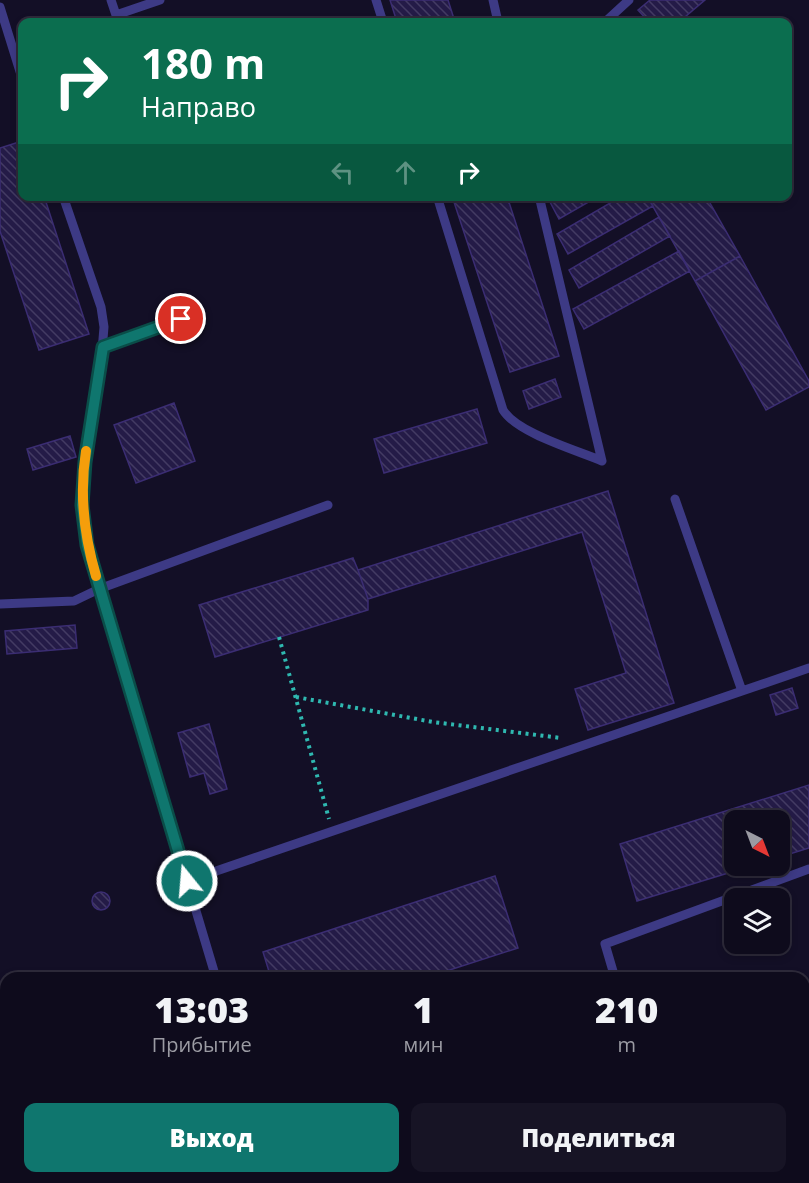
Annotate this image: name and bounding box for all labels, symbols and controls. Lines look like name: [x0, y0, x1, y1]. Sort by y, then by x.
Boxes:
text: 180 m: [141, 34, 265, 91]
icon: right: [42, 42, 120, 120]
text: Направо: [141, 88, 256, 125]
icon: left: [326, 156, 359, 189]
icon: ahead: [389, 156, 422, 189]
icon: right: [452, 156, 485, 189]
pin: [155, 293, 206, 344]
icon: arrive: [164, 302, 197, 335]
north arrow: [724, 810, 790, 876]
map controls: [724, 810, 790, 954]
position arrow: [155, 849, 219, 913]
button: layers: [724, 888, 790, 954]
text: 13:03: [154, 985, 249, 1034]
text: 1: [413, 985, 434, 1034]
text: 210: [595, 985, 658, 1034]
text: Прибытие: [152, 1031, 252, 1058]
text: мин: [403, 1031, 443, 1058]
text: m: [617, 1031, 636, 1058]
button: Выход: [24, 1103, 399, 1172]
button: Поделиться: [411, 1103, 786, 1172]

